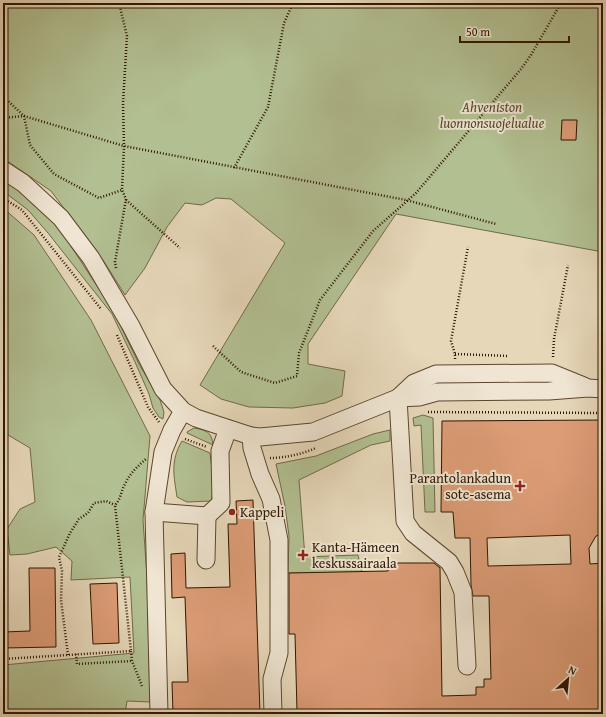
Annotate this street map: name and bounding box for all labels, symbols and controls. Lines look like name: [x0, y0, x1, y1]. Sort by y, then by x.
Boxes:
scale bar: [460, 18, 569, 44]
text: 50 m: [466, 23, 490, 40]
park label: Ahveniston luonnonsuojelualue: [440, 97, 545, 133]
place label: Parantolankadun sote-asema: [410, 468, 511, 504]
marker: Parantolankadun sote-asema: [514, 480, 526, 492]
place label: Kappeli: [240, 502, 285, 522]
marker: Kappeli: [227, 507, 237, 517]
place label: Kanta-Hämeen keskussairaala: [312, 537, 400, 573]
marker: Kanta-Hämeen keskussairaala: [297, 549, 309, 561]
north arrow: [548, 659, 588, 699]
text: N: [566, 661, 580, 679]

